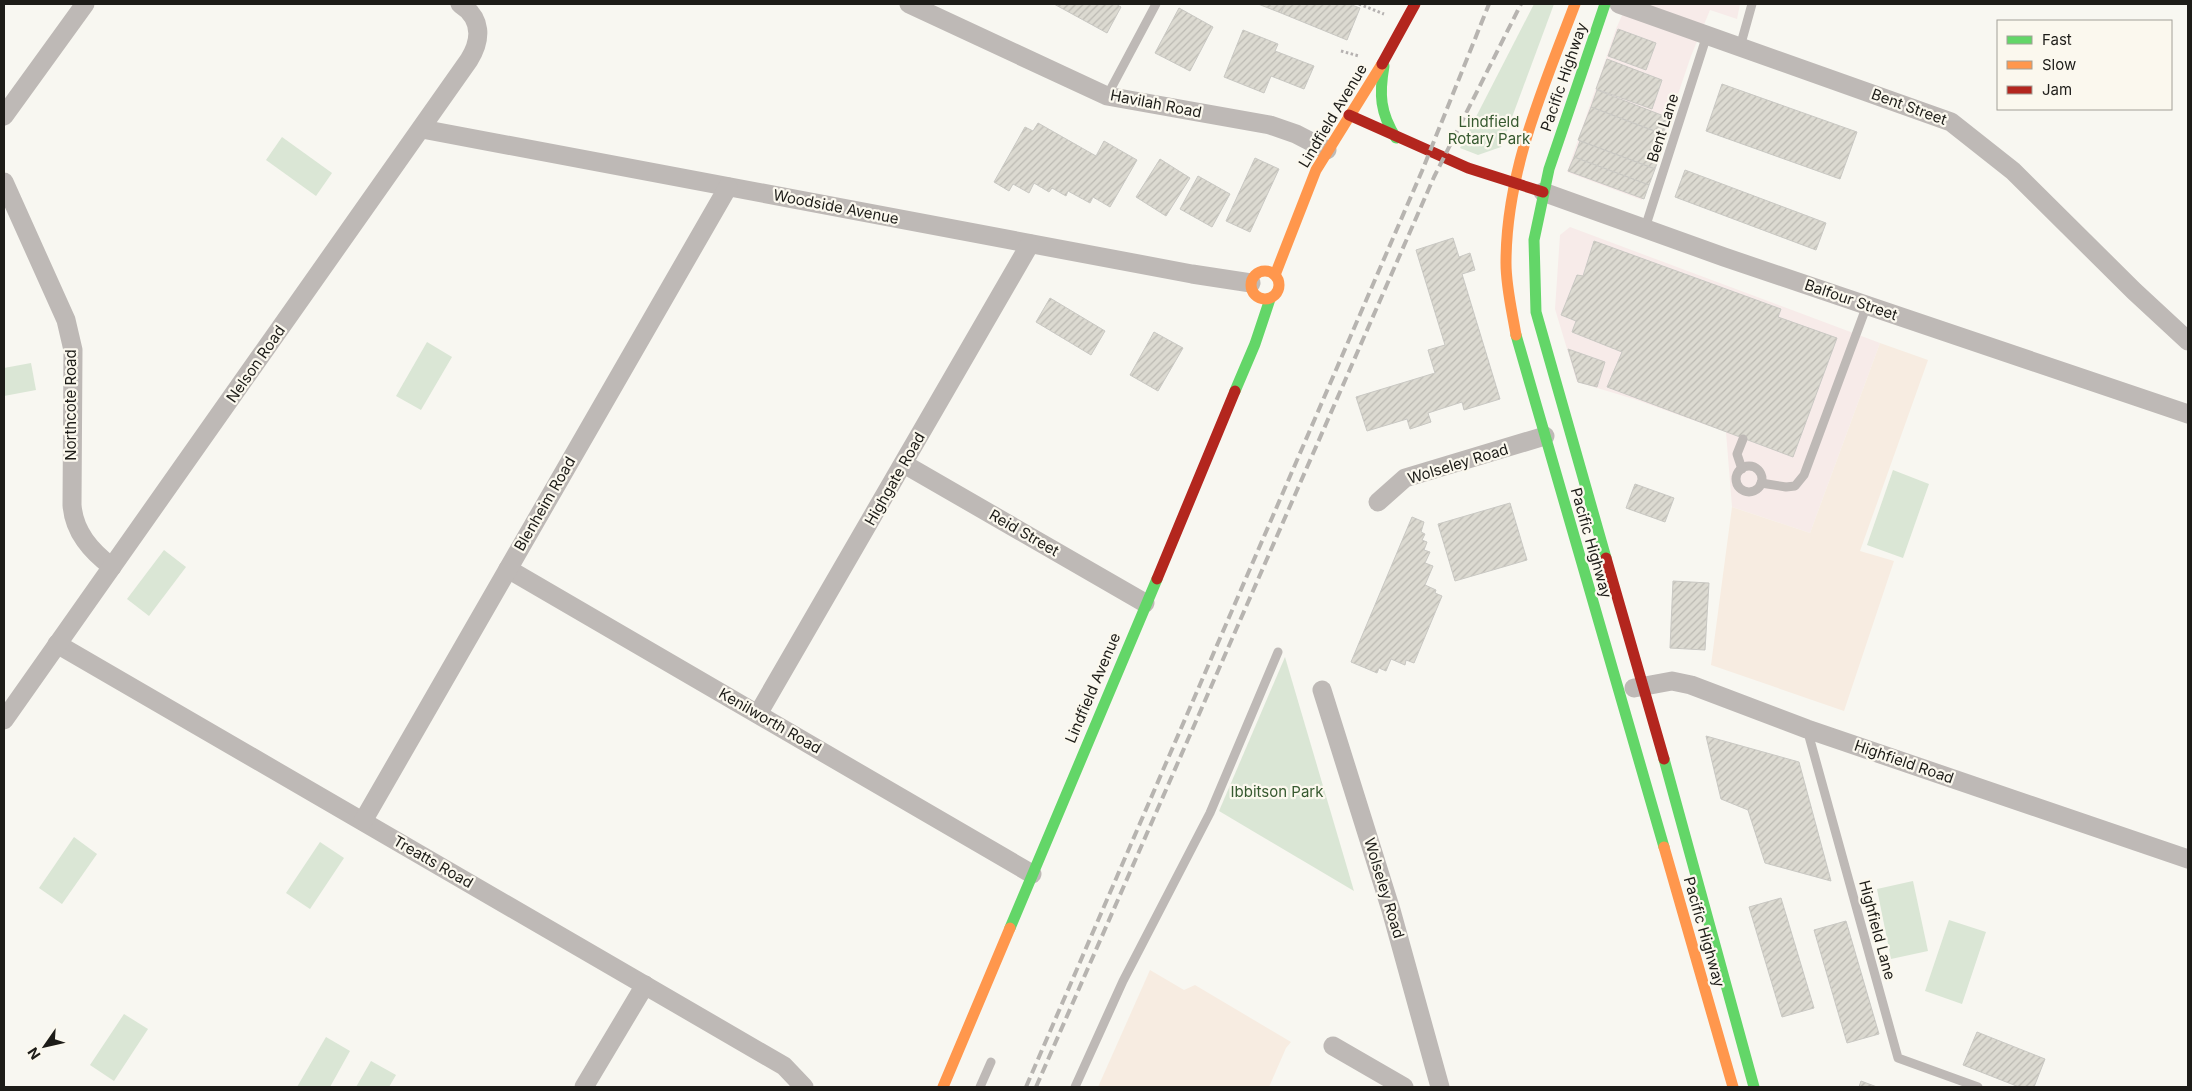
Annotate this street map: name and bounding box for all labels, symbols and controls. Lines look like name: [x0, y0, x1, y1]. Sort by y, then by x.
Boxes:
street label: Pacific Highway: [1536, 19, 1591, 134]
legend: [1997, 20, 2172, 110]
text: Fast: [2042, 30, 2072, 49]
text: Slow: [2042, 55, 2076, 74]
street label: Lindfield Avenue: [1294, 60, 1371, 171]
text: Jam: [2042, 80, 2072, 99]
street label: Bent Street: [1869, 84, 1950, 129]
street label: Havilah Road: [1109, 85, 1203, 122]
street label: Bent Lane: [1643, 91, 1683, 165]
park label: Lindfield Rotary Park: [1448, 112, 1531, 148]
street label: Woodside Avenue: [772, 185, 901, 228]
street label: Balfour Street: [1802, 275, 1900, 324]
street label: Nelson Road: [222, 321, 289, 406]
street label: Northcote Road: [61, 349, 80, 461]
street label: Highgate Road: [860, 429, 929, 529]
street label: Wolseley Road: [1405, 439, 1510, 488]
street label: Blenheim Road: [510, 453, 579, 554]
street label: Pacific Highway: [1567, 485, 1616, 601]
street label: Reid Street: [986, 505, 1063, 560]
street label: Lindfield Avenue: [1061, 630, 1124, 746]
street label: Kenilworth Road: [716, 683, 825, 758]
street label: Highfield Road: [1852, 736, 1956, 787]
park label: Ibbitson Park: [1231, 782, 1324, 801]
street label: Treatts Road: [390, 831, 477, 892]
street label: Wolseley Road: [1360, 835, 1409, 940]
street label: Pacific Highway: [1680, 874, 1729, 990]
street label: Highfield Lane: [1855, 878, 1900, 982]
north arrow: [20, 1021, 70, 1071]
text: N: [24, 1044, 44, 1063]

